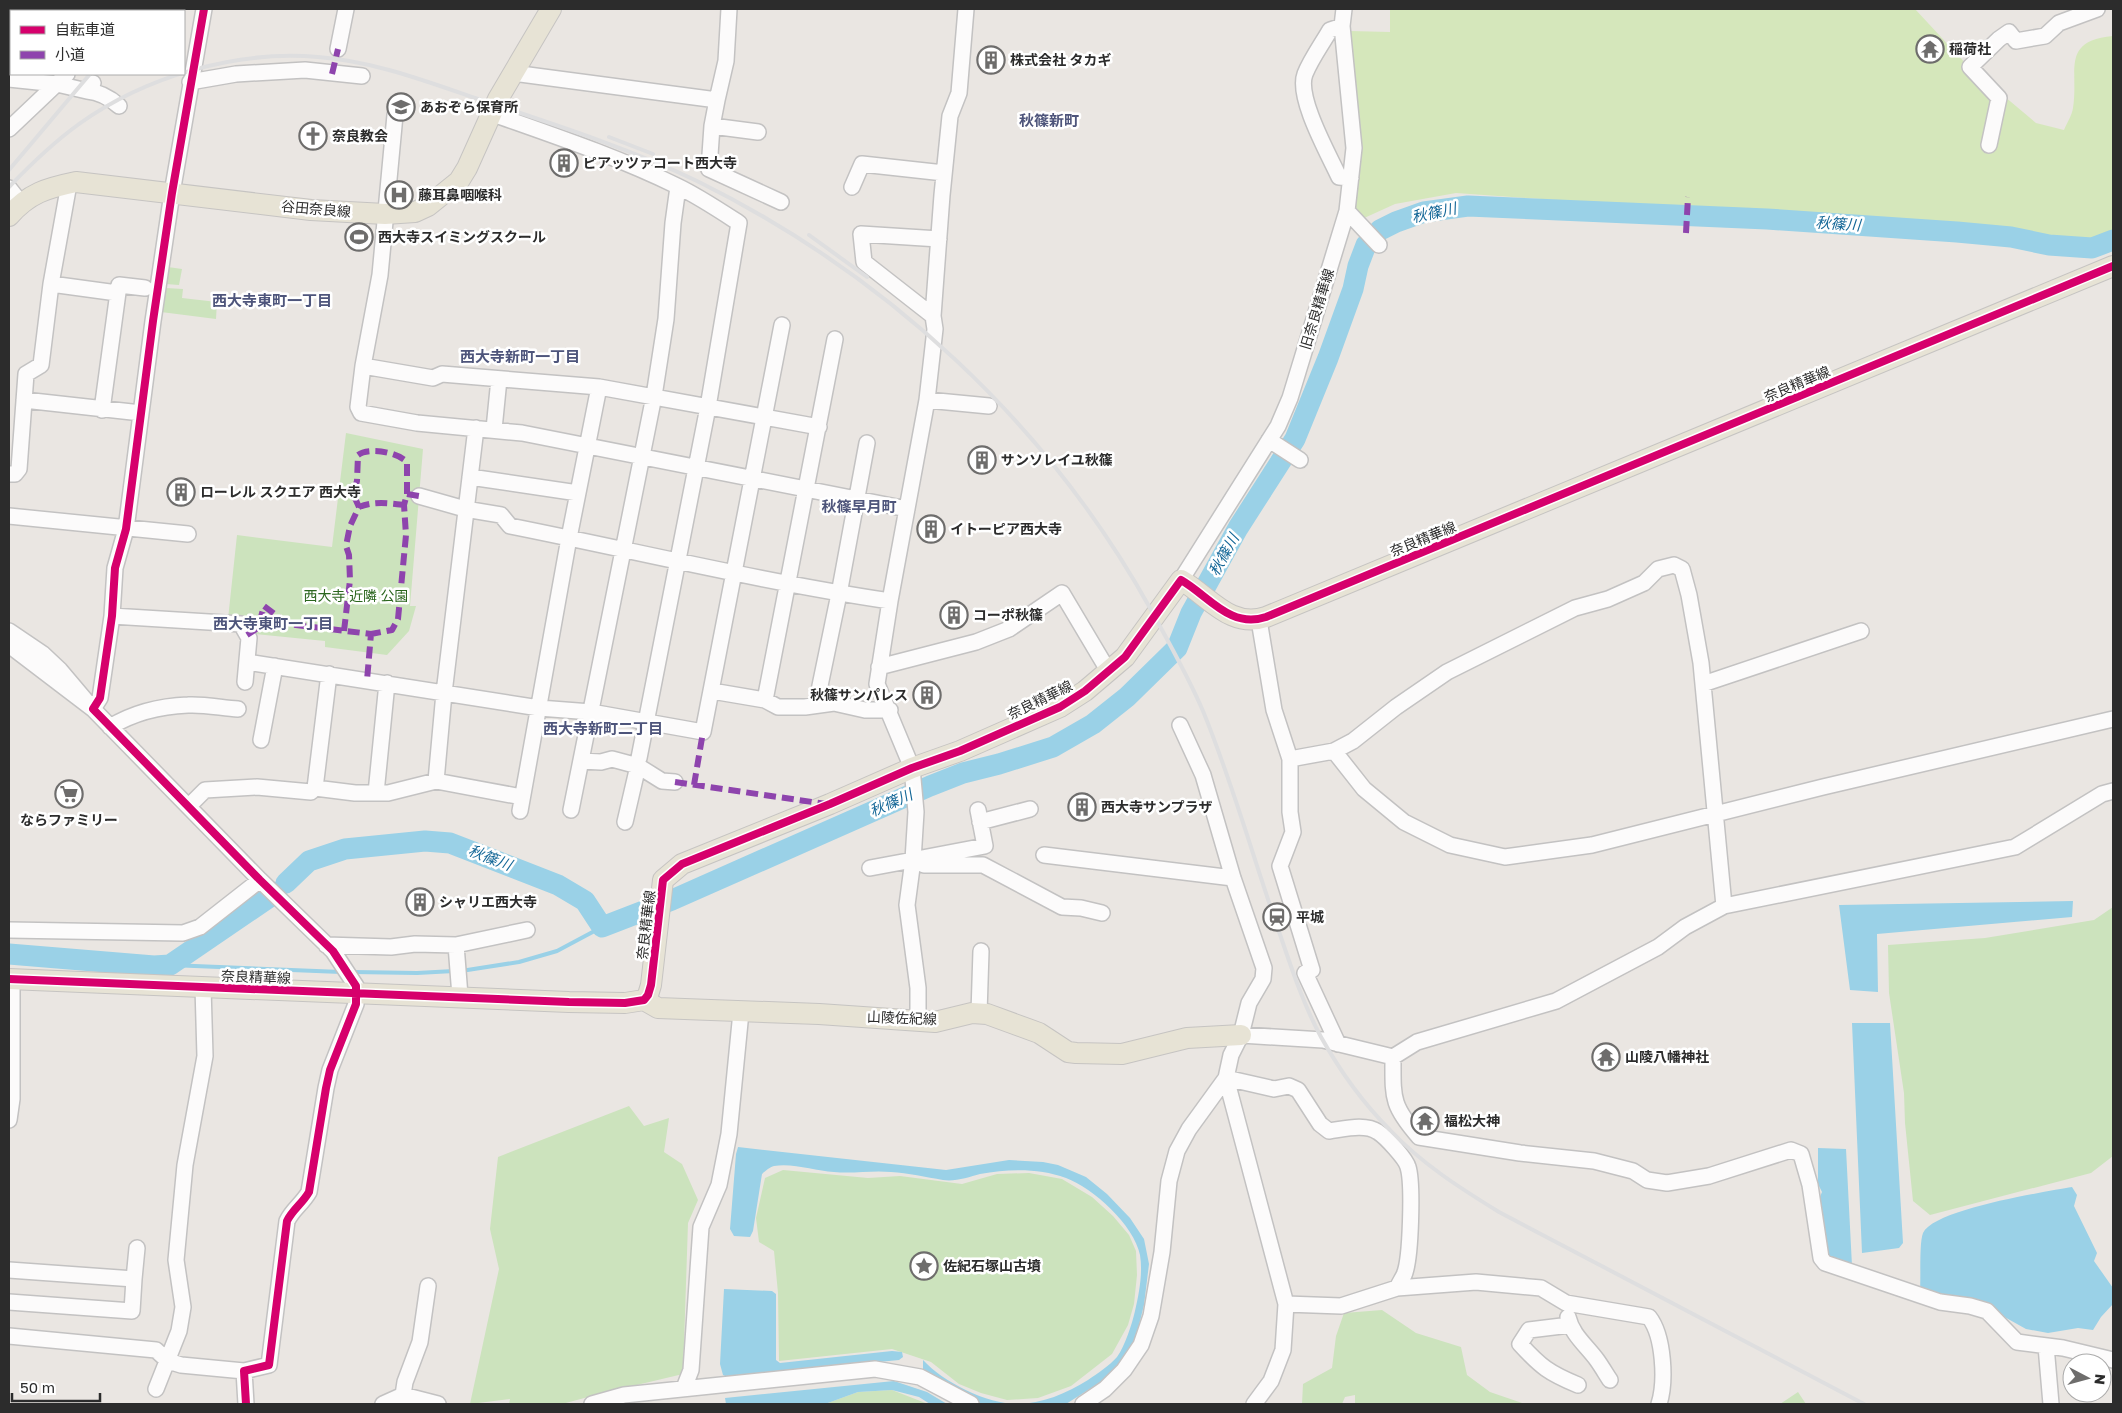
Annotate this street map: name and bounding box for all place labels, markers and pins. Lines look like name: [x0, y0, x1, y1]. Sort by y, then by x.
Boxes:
temple icon: 稲荷社: [1915, 34, 1945, 64]
place label: 稲荷社: [1949, 40, 1991, 57]
building icon: 株式会社 タカギ: [976, 45, 1006, 75]
place label: 株式会社 タカギ: [1010, 51, 1112, 68]
school or university icon: あおぞら保育所: [386, 92, 416, 122]
place label: あおぞら保育所: [420, 98, 518, 115]
church icon: 奈良教会: [298, 121, 328, 151]
place label: 奈良教会: [332, 127, 388, 144]
building icon: ピアッツァコート西大寺: [549, 148, 579, 178]
place label: ピアッツァコート西大寺: [583, 154, 737, 171]
hospital icon: 藤耳鼻咽喉科: [384, 180, 414, 210]
place label: 藤耳鼻咽喉科: [418, 186, 502, 203]
sports icon: 西大寺スイミングスクール: [344, 222, 374, 252]
place label: 西大寺スイミングスクール: [378, 228, 546, 245]
building icon: サンソレイユ秋篠: [967, 445, 997, 475]
place label: サンソレイユ秋篠: [1001, 451, 1113, 468]
building icon: ローレル スクエア 西大寺: [166, 477, 196, 507]
place label: ローレル スクエア 西大寺: [200, 483, 361, 500]
building icon: イトーピア西大寺: [916, 514, 946, 544]
place label: イトーピア西大寺: [950, 520, 1062, 537]
building icon: コーポ秋篠: [939, 600, 969, 630]
place label: コーポ秋篠: [973, 606, 1043, 623]
building icon: 秋篠サンパレス: [912, 680, 942, 710]
place label: 秋篠サンパレス: [810, 686, 908, 703]
supermarket icon: ならファミリー: [54, 779, 84, 809]
building icon: 西大寺サンプラザ: [1067, 792, 1097, 822]
place label: 西大寺サンプラザ: [1101, 798, 1213, 815]
place label: ならファミリー: [20, 811, 118, 828]
building icon: シャリエ西大寺: [405, 887, 435, 917]
place label: シャリエ西大寺: [439, 893, 537, 910]
station icon: 平城: [1262, 902, 1292, 932]
place label: 平城: [1296, 908, 1324, 925]
temple icon: 山陵八幡神社: [1591, 1042, 1621, 1072]
place label: 山陵八幡神社: [1625, 1048, 1709, 1065]
temple icon: 福松大神: [1410, 1106, 1440, 1136]
place label: 福松大神: [1444, 1112, 1500, 1129]
place icon: 佐紀石塚山古墳: [909, 1251, 939, 1281]
place label: 佐紀石塚山古墳: [943, 1257, 1041, 1274]

